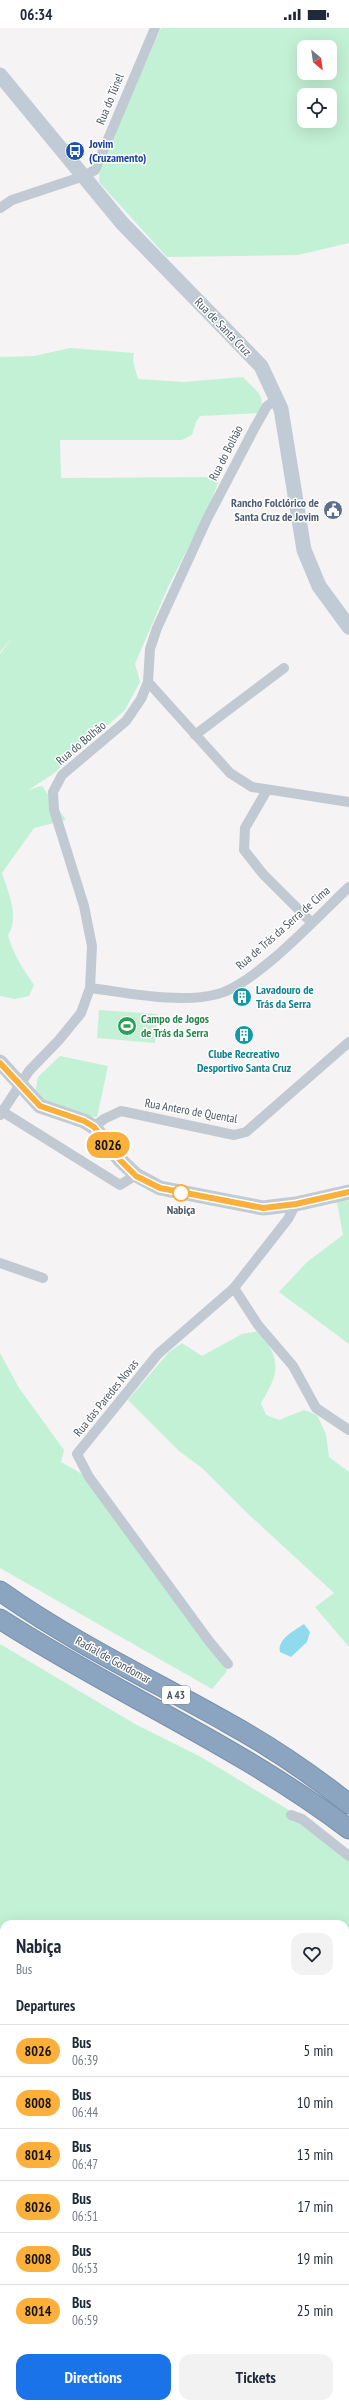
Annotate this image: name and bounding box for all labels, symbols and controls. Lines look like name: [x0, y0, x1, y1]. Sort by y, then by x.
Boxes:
text: 06:34: [20, 5, 52, 24]
north arrow: [297, 40, 337, 80]
map controls: [297, 40, 337, 128]
street label: Rua do Túnel: [93, 71, 127, 127]
button: locate: [297, 88, 337, 128]
place label: Jovim (Cruzamento): [88, 136, 146, 165]
bus stop icon: Jovim (Cruzamento): [64, 140, 86, 162]
street label: Rua de Santa Cruz: [192, 294, 255, 359]
street label: Rua do Bolhão: [205, 423, 246, 483]
place label: Rancho Folclórico de Santa Cruz de Jovim: [231, 495, 319, 524]
public building icon: Rancho Folclórico de Santa Cruz de Jovim: [322, 499, 344, 521]
street label: Rua do Bolhão: [53, 718, 109, 768]
street label: Rua de Trás da Serra de Cima: [233, 883, 333, 973]
place label: Lavadouro de Trás da Serra: [256, 982, 314, 1011]
building icon: Lavadouro de Trás da Serra: [231, 986, 253, 1008]
place label: Campo de Jogos de Trás da Serra: [141, 1011, 209, 1040]
sports icon: Campo de Jogos de Trás da Serra: [116, 1015, 138, 1037]
building icon: Clube Recreativo Desportivo Santa Cruz: [233, 1024, 255, 1046]
place label: Clube Recreativo Desportivo Santa Cruz: [197, 1046, 292, 1075]
street label: Rua Antero de Quental: [144, 1095, 239, 1126]
line badge: 8026: [80, 1132, 136, 1158]
text: 8026: [95, 1136, 121, 1154]
marker: Nabiça: [172, 1184, 190, 1202]
place label: Nabiça: [167, 1202, 195, 1217]
street label: Rua das Paredes Novas: [70, 1356, 141, 1439]
street label: Radial de Gondomar: [73, 1633, 154, 1687]
road number: A 43: [162, 1686, 190, 1704]
button: heart: [291, 1933, 333, 1975]
text: Nabiça: [16, 1934, 61, 1958]
text: Bus: [16, 1961, 32, 1978]
text: Departures: [16, 1996, 75, 2015]
text: Bus: [72, 2033, 91, 2052]
text: 5 min: [303, 2041, 333, 2060]
text: 8026: [25, 2042, 51, 2060]
text: 06:39: [72, 2052, 98, 2069]
text: Bus: [72, 2085, 91, 2104]
text: 10 min: [297, 2093, 333, 2112]
text: 8008: [25, 2094, 51, 2112]
text: 06:44: [72, 2104, 98, 2121]
text: Bus: [72, 2137, 91, 2156]
text: 13 min: [297, 2145, 333, 2164]
text: 8014: [25, 2146, 51, 2164]
text: 06:47: [72, 2156, 98, 2173]
text: Bus: [72, 2189, 91, 2208]
text: 17 min: [297, 2197, 333, 2216]
text: 8026: [25, 2198, 51, 2216]
text: 06:51: [72, 2208, 98, 2225]
text: Bus: [72, 2241, 91, 2260]
text: 19 min: [297, 2249, 333, 2268]
text: 8008: [25, 2250, 51, 2268]
text: 06:53: [72, 2260, 98, 2277]
text: Bus: [72, 2293, 91, 2312]
text: 25 min: [297, 2301, 333, 2320]
text: 8014: [25, 2302, 51, 2320]
text: 06:59: [72, 2312, 98, 2329]
button: Directions: [16, 2354, 171, 2400]
button: Tickets: [179, 2354, 333, 2400]

